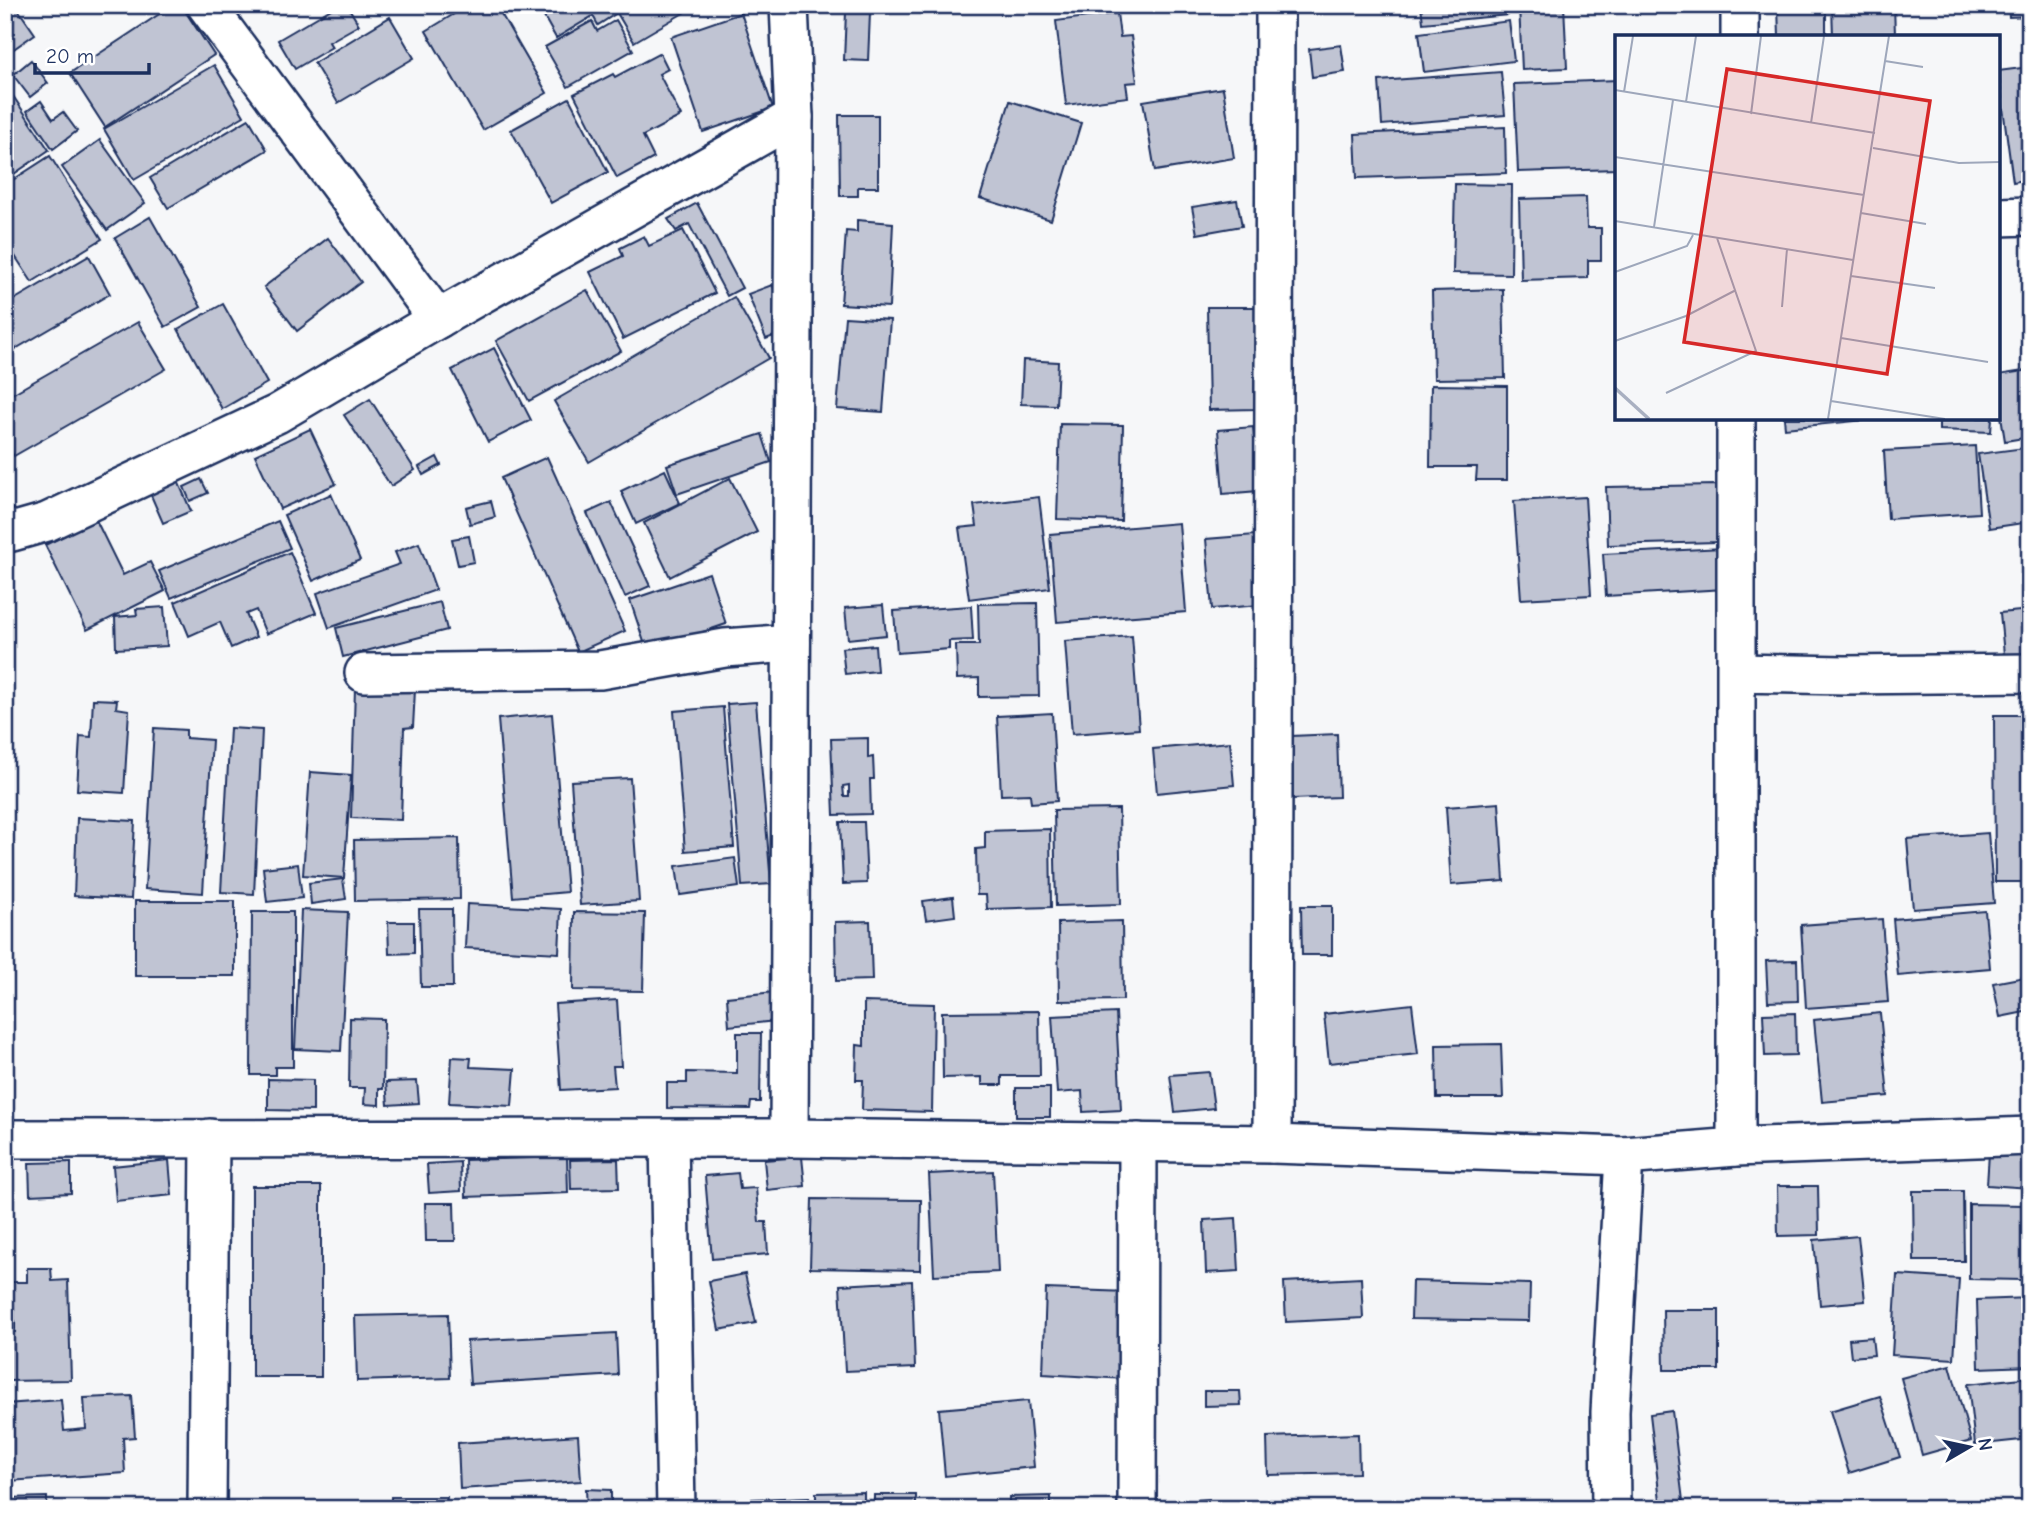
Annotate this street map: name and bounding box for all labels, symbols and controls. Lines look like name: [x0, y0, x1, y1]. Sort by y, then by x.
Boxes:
scale bar: [35, 32, 149, 76]
inset map: [1615, 35, 2000, 420]
text: 20 m: [46, 44, 94, 68]
north arrow: [1934, 1412, 2004, 1482]
text: N: [1973, 1437, 1997, 1452]

